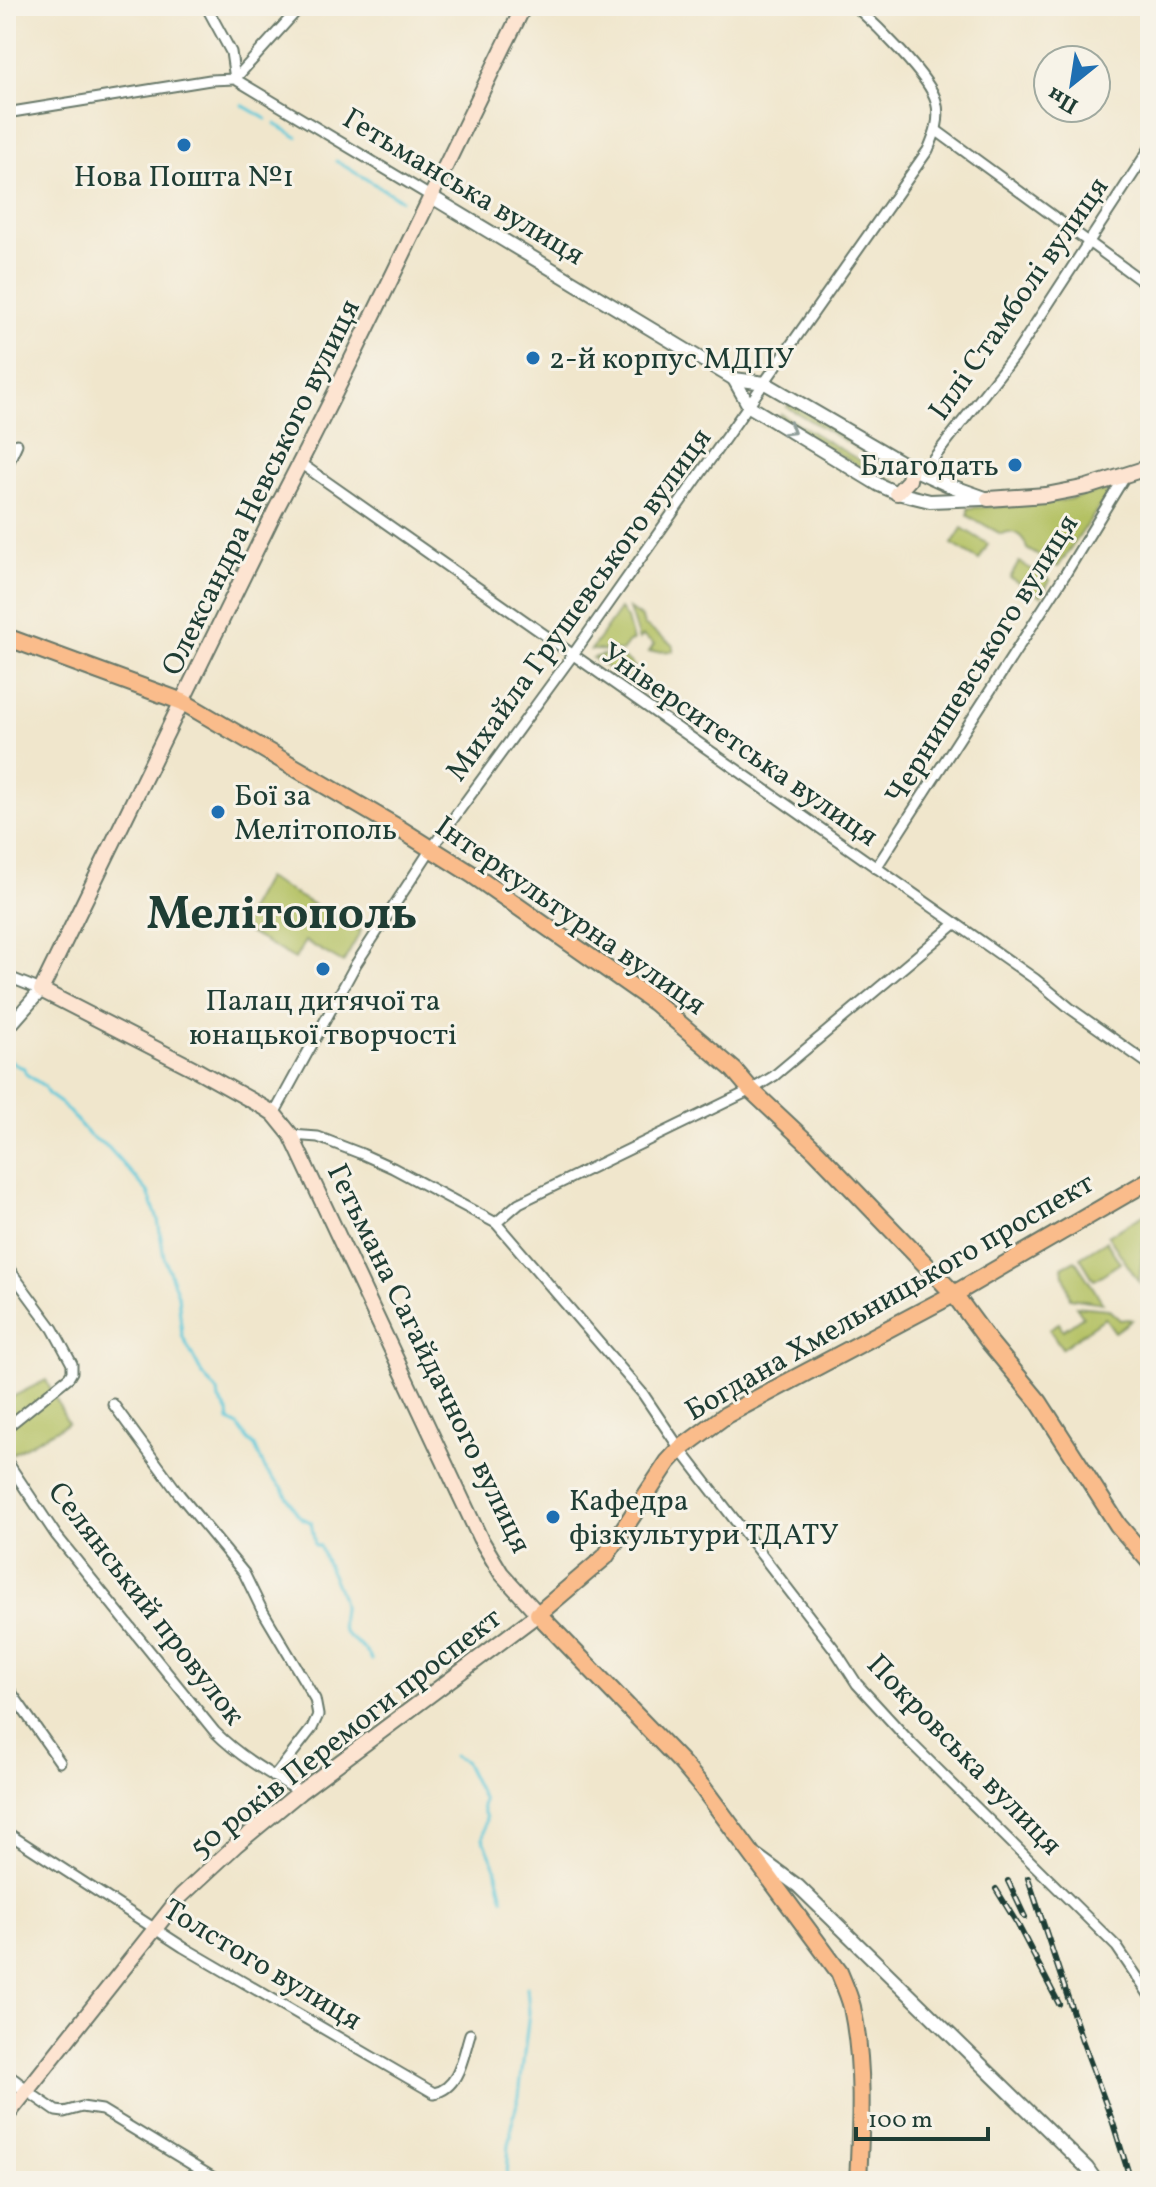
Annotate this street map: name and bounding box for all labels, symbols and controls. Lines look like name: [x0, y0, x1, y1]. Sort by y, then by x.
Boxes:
north arrow: [1032, 44, 1112, 124]
text: Пн: [1042, 78, 1085, 120]
street label: Гетьманська вулиця: [334, 99, 592, 277]
marker: Нова Пошта №1: [175, 136, 193, 154]
place label: Нова Пошта №1: [74, 157, 294, 199]
street label: Іллі Стамболі вулиця: [920, 169, 1120, 430]
street label: Олександра Невського вулиця: [152, 292, 371, 683]
place label: 2-й корпус МДПУ: [549, 339, 795, 381]
marker: 2-й корпус МДПУ: [524, 349, 542, 367]
street label: Михайла Грушевського вулиця: [437, 420, 722, 791]
one-way arrow: [781, 420, 796, 435]
place label: Благодать: [860, 446, 999, 488]
marker: Благодать: [1006, 456, 1024, 474]
street label: Чернишевського вулиця: [876, 507, 1089, 814]
street label: Університетська вулиця: [592, 634, 886, 857]
place label: Бої за Мелітополь: [234, 776, 397, 852]
marker: Бої за Мелітополь: [209, 803, 227, 821]
street label: Інтеркультурна вулиця: [426, 807, 714, 1026]
district label: Мелітополь: [147, 884, 417, 948]
marker: Палац дитячої та юнацької творчості: [314, 960, 332, 978]
place label: Палац дитячої та юнацької творчості: [189, 981, 457, 1057]
street label: Гетьмана Сагайдачного вулиця: [315, 1157, 541, 1561]
street label: Богдана Хмельницького проспект: [678, 1163, 1102, 1432]
street label: Селянський провулок: [37, 1474, 254, 1735]
place label: Кафедра фізкультури ТДАТУ: [569, 1481, 839, 1557]
marker: Кафедра фізкультури ТДАТУ: [544, 1508, 562, 1526]
street label: 50 років Перемоги проспект: [181, 1598, 511, 1869]
street label: Покровська вулиця: [856, 1645, 1071, 1866]
street label: Толстого вулиця: [155, 1890, 369, 2042]
scale bar: [856, 2091, 988, 2141]
text: 100 m: [868, 2104, 933, 2138]

